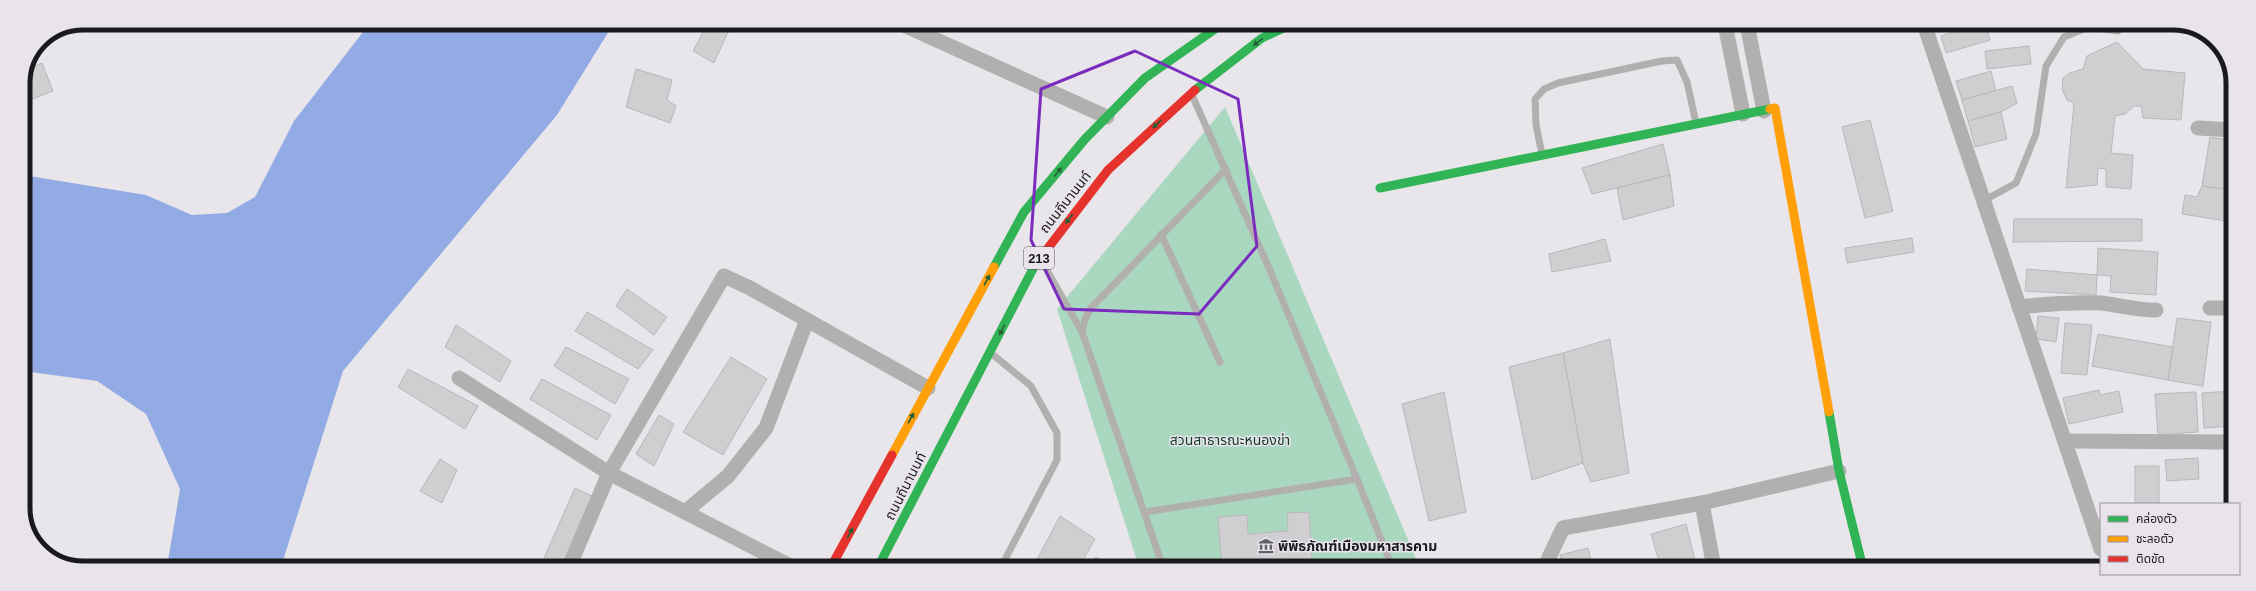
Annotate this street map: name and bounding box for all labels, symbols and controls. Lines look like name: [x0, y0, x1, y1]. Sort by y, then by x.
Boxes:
one-way arrow: [1252, 38, 1263, 46]
one-way arrow: [1152, 119, 1162, 129]
one-way arrow: [1053, 166, 1062, 177]
street label: ถนนถีนานนท์: [1036, 168, 1094, 236]
one-way arrow: [1065, 214, 1073, 225]
road number: 213: [1024, 247, 1054, 269]
one-way arrow: [983, 274, 990, 286]
one-way arrow: [998, 324, 1005, 336]
one-way arrow: [908, 413, 915, 424]
park label: สวนสาธารณะหนองข่า: [1170, 432, 1290, 448]
street label: ถนนถีนานนท์: [881, 449, 929, 523]
legend: [2100, 503, 2240, 575]
text: คล่องตัว: [2136, 512, 2177, 526]
one-way arrow: [846, 527, 853, 539]
text: ชะลอตัว: [2136, 532, 2174, 546]
museum icon: พิพิธภัณฑ์เมืองมหาสารคาม: [1257, 537, 1275, 555]
place label: พิพิธภัณฑ์เมืองมหาสารคาม: [1278, 538, 1437, 554]
text: ติดขัด: [2136, 552, 2165, 566]

